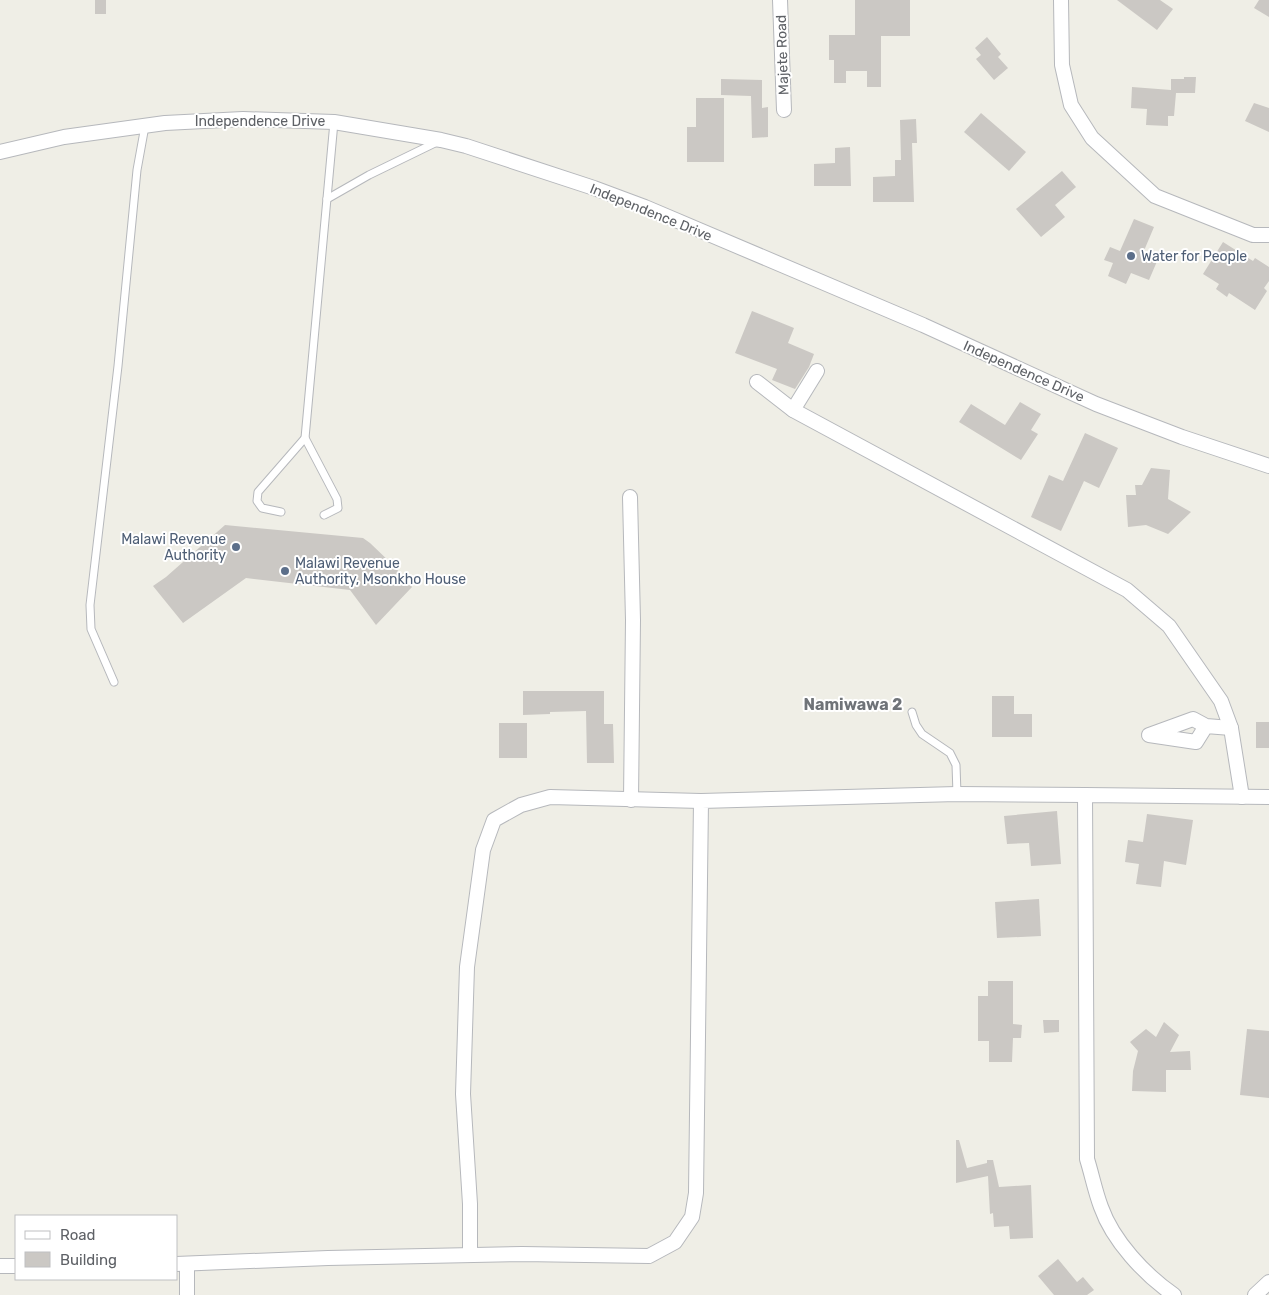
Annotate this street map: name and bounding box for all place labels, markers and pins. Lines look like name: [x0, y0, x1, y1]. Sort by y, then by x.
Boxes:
place label: Water for People: [1141, 248, 1247, 265]
marker: Water for People: [1125, 250, 1137, 262]
place label: Malawi Revenue Authority: [121, 531, 226, 564]
marker: Malawi Revenue Authority: [230, 541, 242, 553]
place label: Malawi Revenue Authority, Msonkho House: [295, 555, 466, 588]
marker: Malawi Revenue Authority, Msonkho House: [279, 565, 291, 577]

